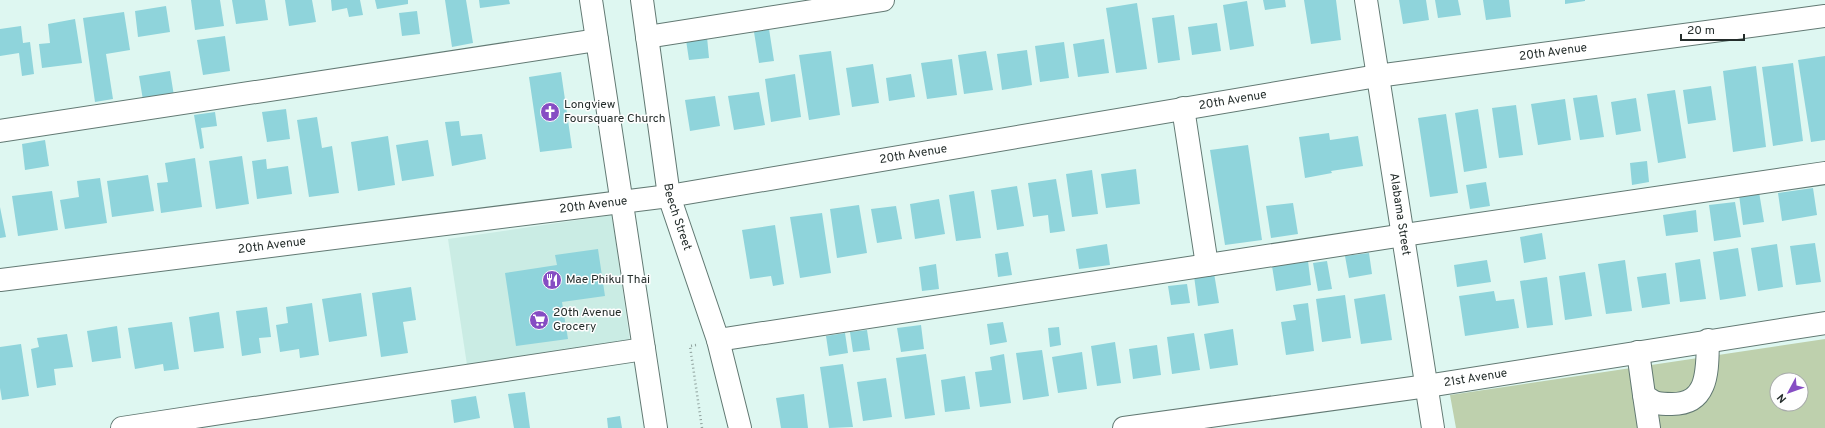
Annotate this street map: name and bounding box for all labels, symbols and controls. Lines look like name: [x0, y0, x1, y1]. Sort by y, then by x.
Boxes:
scale bar: [1681, 16, 1744, 42]
text: 20 m: [1687, 23, 1715, 39]
street label: 20th Avenue: [1518, 40, 1588, 65]
street label: 20th Avenue: [1198, 87, 1268, 114]
place label: Longview Foursquare Church: [564, 97, 666, 127]
church icon: Longview Foursquare Church: [539, 101, 561, 123]
street label: 20th Avenue: [878, 141, 948, 168]
street label: Alabama Street: [1385, 172, 1414, 257]
street label: Beech Street: [659, 182, 695, 253]
street label: 20th Avenue: [558, 193, 628, 218]
street label: 20th Avenue: [237, 234, 307, 258]
restaurant icon: Mae Phikul Thai: [541, 269, 563, 291]
place label: Mae Phikul Thai: [566, 272, 650, 288]
place label: 20th Avenue Grocery: [553, 305, 622, 335]
supermarket icon: 20th Avenue Grocery: [528, 309, 550, 331]
street label: 21st Avenue: [1443, 365, 1508, 391]
north arrow: [1769, 372, 1809, 412]
text: N: [1774, 390, 1790, 405]

